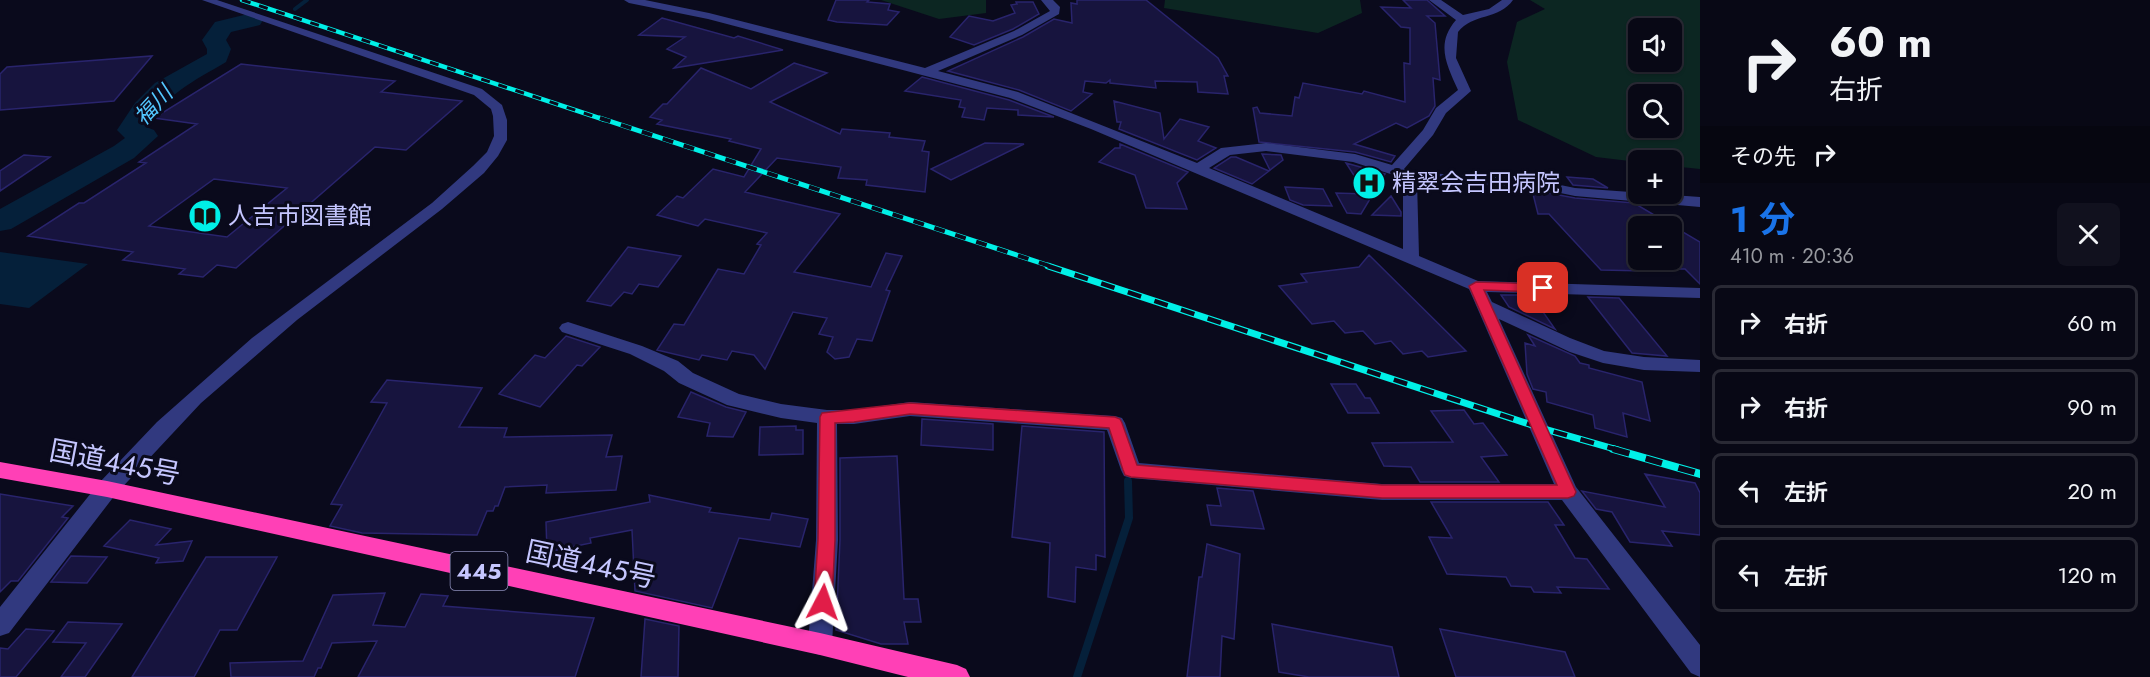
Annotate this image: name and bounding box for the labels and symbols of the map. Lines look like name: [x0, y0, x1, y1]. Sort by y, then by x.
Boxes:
water label: 福川: [126, 77, 181, 132]
hospital icon: 精翠会吉田病院: [1351, 165, 1387, 201]
place label: 精翠会吉田病院: [1392, 165, 1560, 200]
library icon: 人吉市図書館: [187, 198, 223, 234]
place label: 人吉市図書館: [228, 198, 372, 233]
pin: [1517, 262, 1568, 313]
street label: 国道445号: [46, 430, 184, 495]
street label: 国道445号: [522, 531, 660, 598]
road number: 445: [450, 552, 508, 590]
position arrow: [791, 570, 855, 634]

